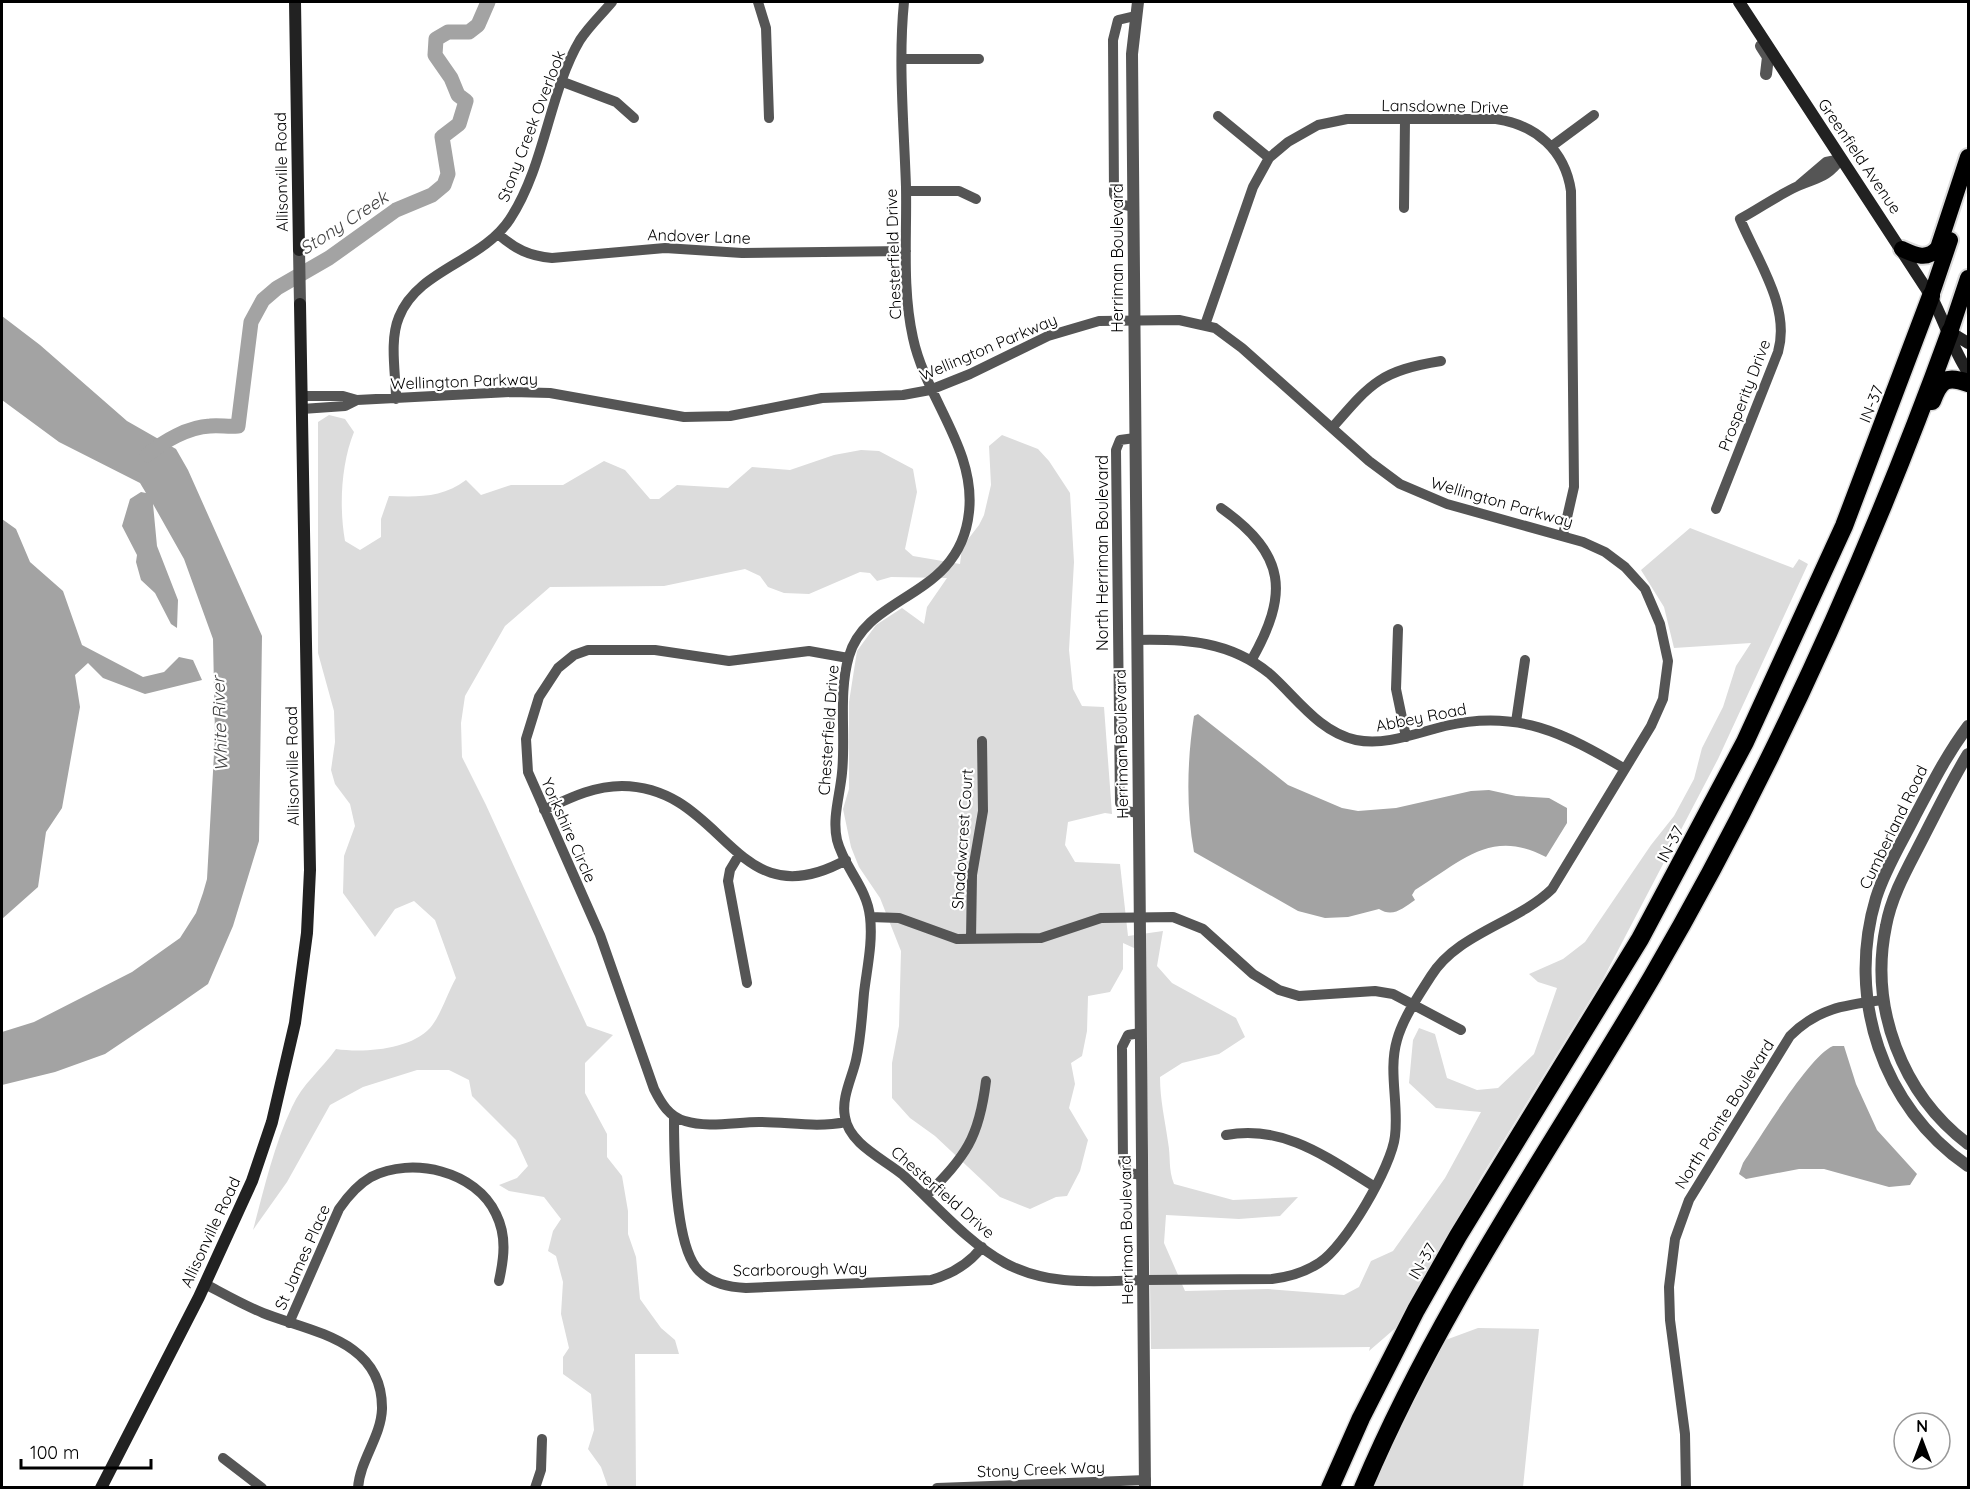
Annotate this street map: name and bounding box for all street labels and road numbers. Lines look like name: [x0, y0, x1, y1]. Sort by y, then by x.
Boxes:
street label: Stony Creek Overlook: [493, 47, 569, 205]
street label: Lansdowne Drive: [1381, 95, 1509, 117]
street label: Greenfield Avenue: [1814, 95, 1906, 217]
street label: Allisonville Road: [270, 112, 292, 232]
street label: Herriman Boulevard: [1107, 183, 1127, 333]
street label: Chesterfield Drive: [881, 188, 905, 320]
street label: Andover Lane: [647, 224, 751, 248]
street label: Wellington Parkway: [916, 309, 1060, 385]
street label: Prosperity Drive: [1713, 336, 1775, 454]
street label: Wellington Parkway: [390, 368, 538, 394]
street label: IN-37: [1855, 382, 1887, 426]
street label: North Herriman Boulevard: [1092, 455, 1112, 651]
street label: Wellington Parkway: [1428, 472, 1576, 532]
street label: Chesterfield Drive: [813, 664, 843, 796]
street label: Herriman Boulevard: [1110, 669, 1132, 819]
street label: Abbey Road: [1374, 698, 1468, 736]
street label: Allisonville Road: [281, 706, 303, 826]
street label: Cumberland Road: [1854, 762, 1932, 892]
street label: Shadowcrest Court: [947, 768, 977, 910]
street label: Yorkshire Circle: [537, 775, 601, 885]
street label: IN-37: [1652, 822, 1688, 866]
street label: North Pointe Boulevard: [1670, 1036, 1778, 1192]
street label: Chesterfield Drive: [887, 1142, 999, 1242]
street label: Herriman Boulevard: [1115, 1155, 1137, 1305]
street label: Allisonville Road: [176, 1174, 244, 1290]
street label: St James Place: [270, 1201, 334, 1313]
street label: IN-37: [1404, 1239, 1440, 1283]
street label: Scarborough Way: [733, 1258, 867, 1280]
street label: Stony Creek Way: [977, 1457, 1105, 1481]

